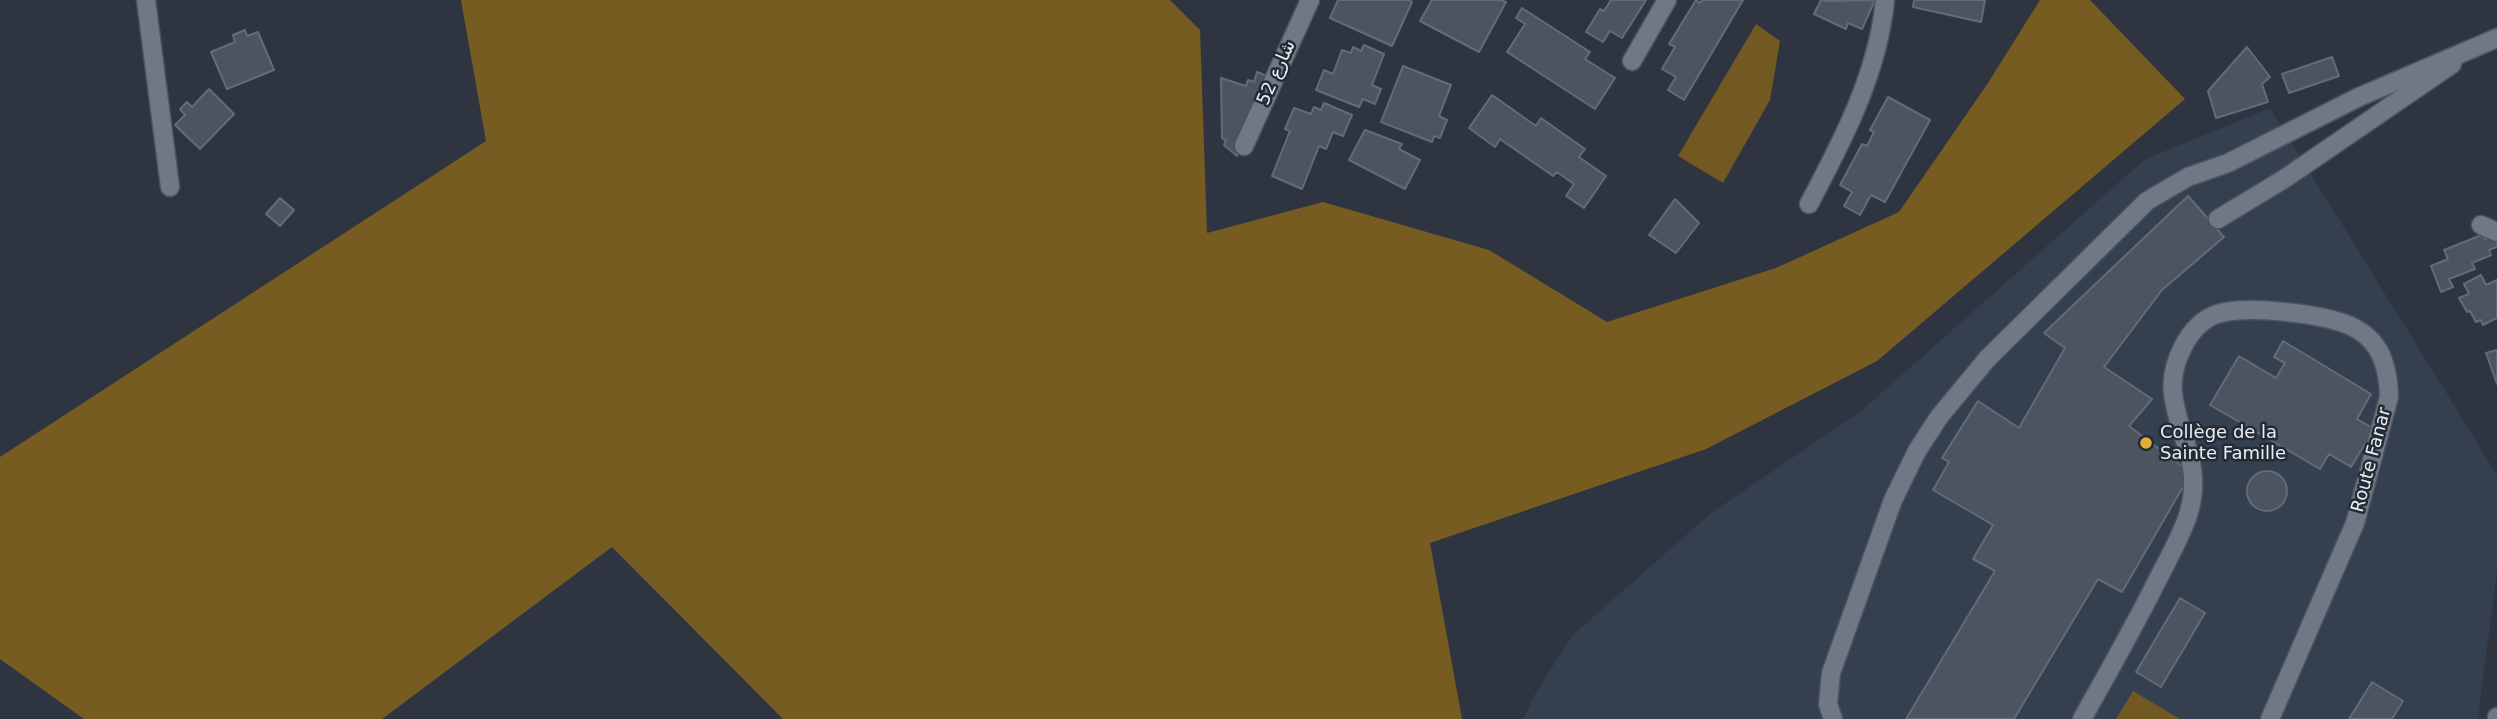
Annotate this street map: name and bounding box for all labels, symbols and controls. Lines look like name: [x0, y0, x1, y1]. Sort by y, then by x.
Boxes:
street label: شارع 52: [1253, 37, 1301, 109]
street label: Route Fanar: [2348, 405, 2396, 515]
place label: Collège de la Sainte Famille: [2160, 422, 2286, 464]
marker: Collège de la Sainte Famille: [2138, 435, 2154, 451]

